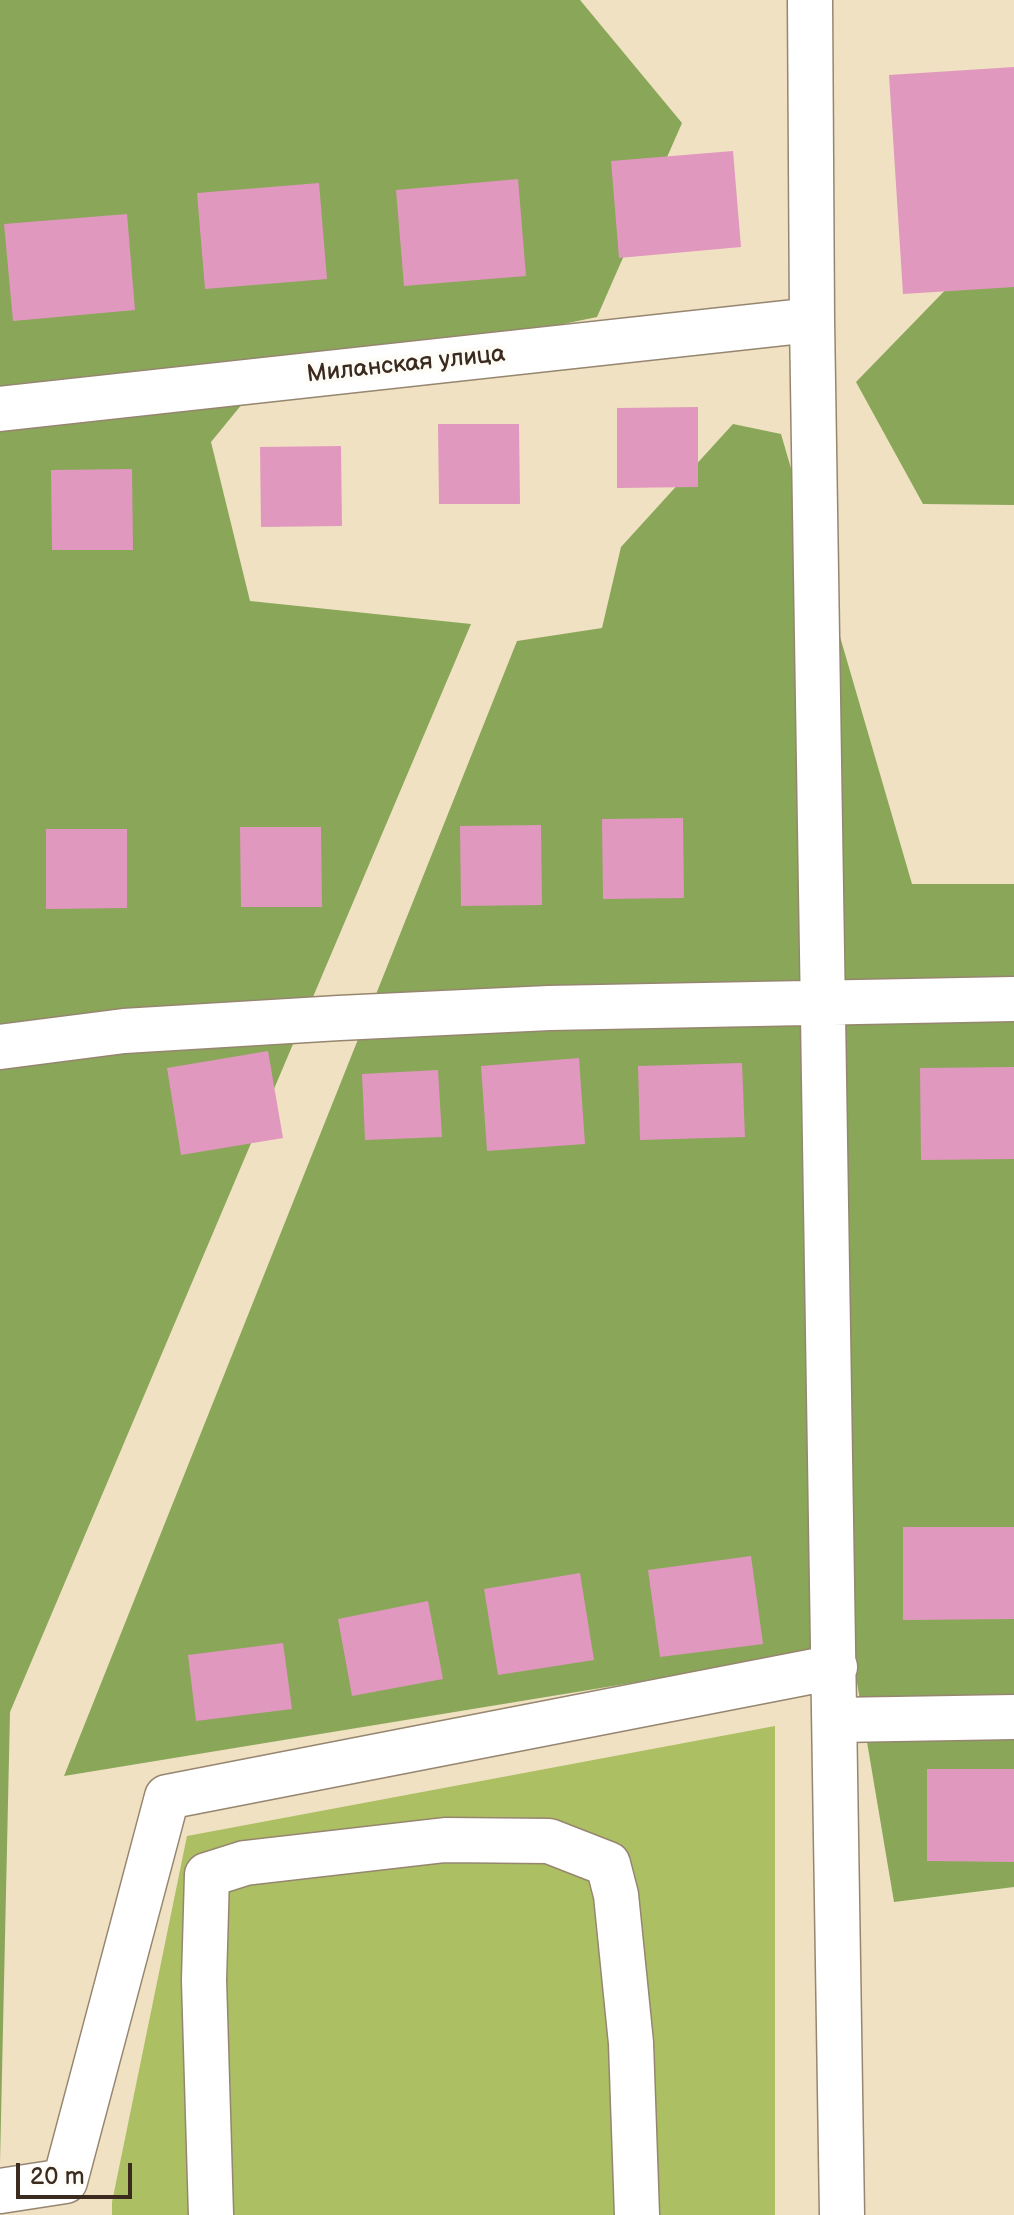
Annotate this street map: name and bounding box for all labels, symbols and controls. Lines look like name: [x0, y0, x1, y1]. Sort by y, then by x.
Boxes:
street label: Миланская улица: [305, 340, 507, 390]
scale bar: [20, 2147, 136, 2197]
text: 20 m: [30, 2162, 85, 2191]

